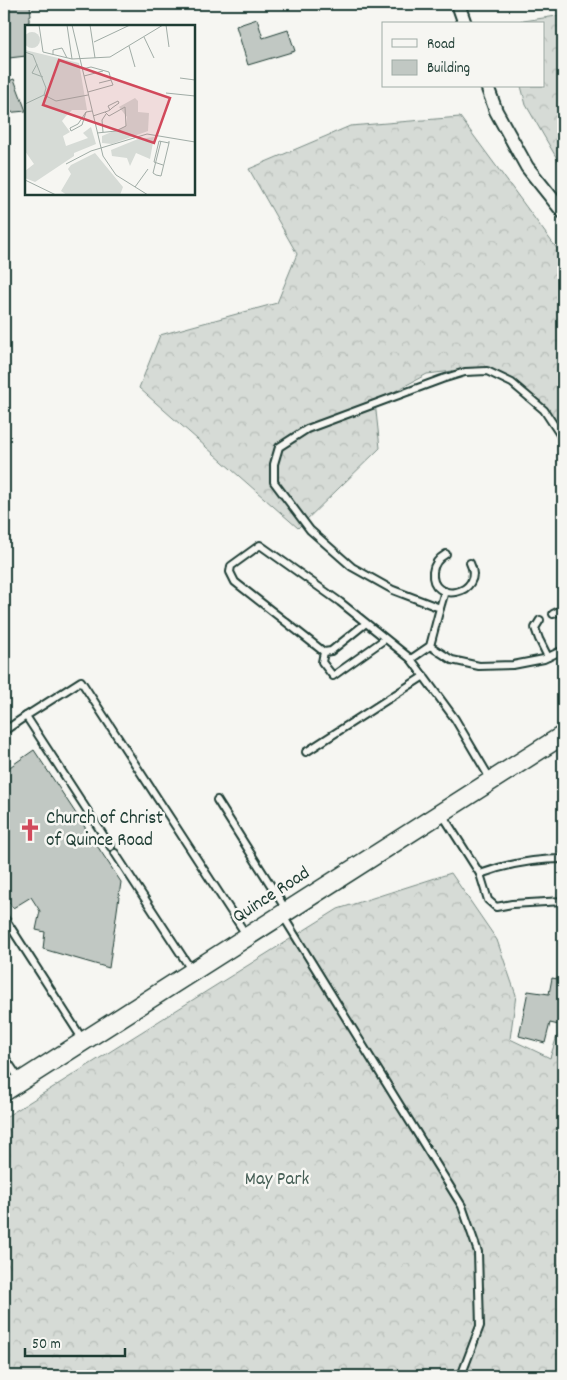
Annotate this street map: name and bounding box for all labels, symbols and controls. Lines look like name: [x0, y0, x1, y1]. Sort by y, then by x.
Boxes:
legend: [382, 22, 544, 88]
inset map: [25, 25, 195, 195]
text: Road: [427, 34, 455, 56]
text: Building: [427, 58, 470, 80]
place label: Church of Christ of Quince Road: [46, 806, 163, 855]
church icon: Church of Christ of Quince Road: [17, 817, 43, 843]
street label: Quince Road: [228, 861, 316, 931]
park label: May Park: [245, 1167, 309, 1194]
scale bar: [25, 1325, 125, 1357]
text: 50 m: [32, 1334, 61, 1356]

